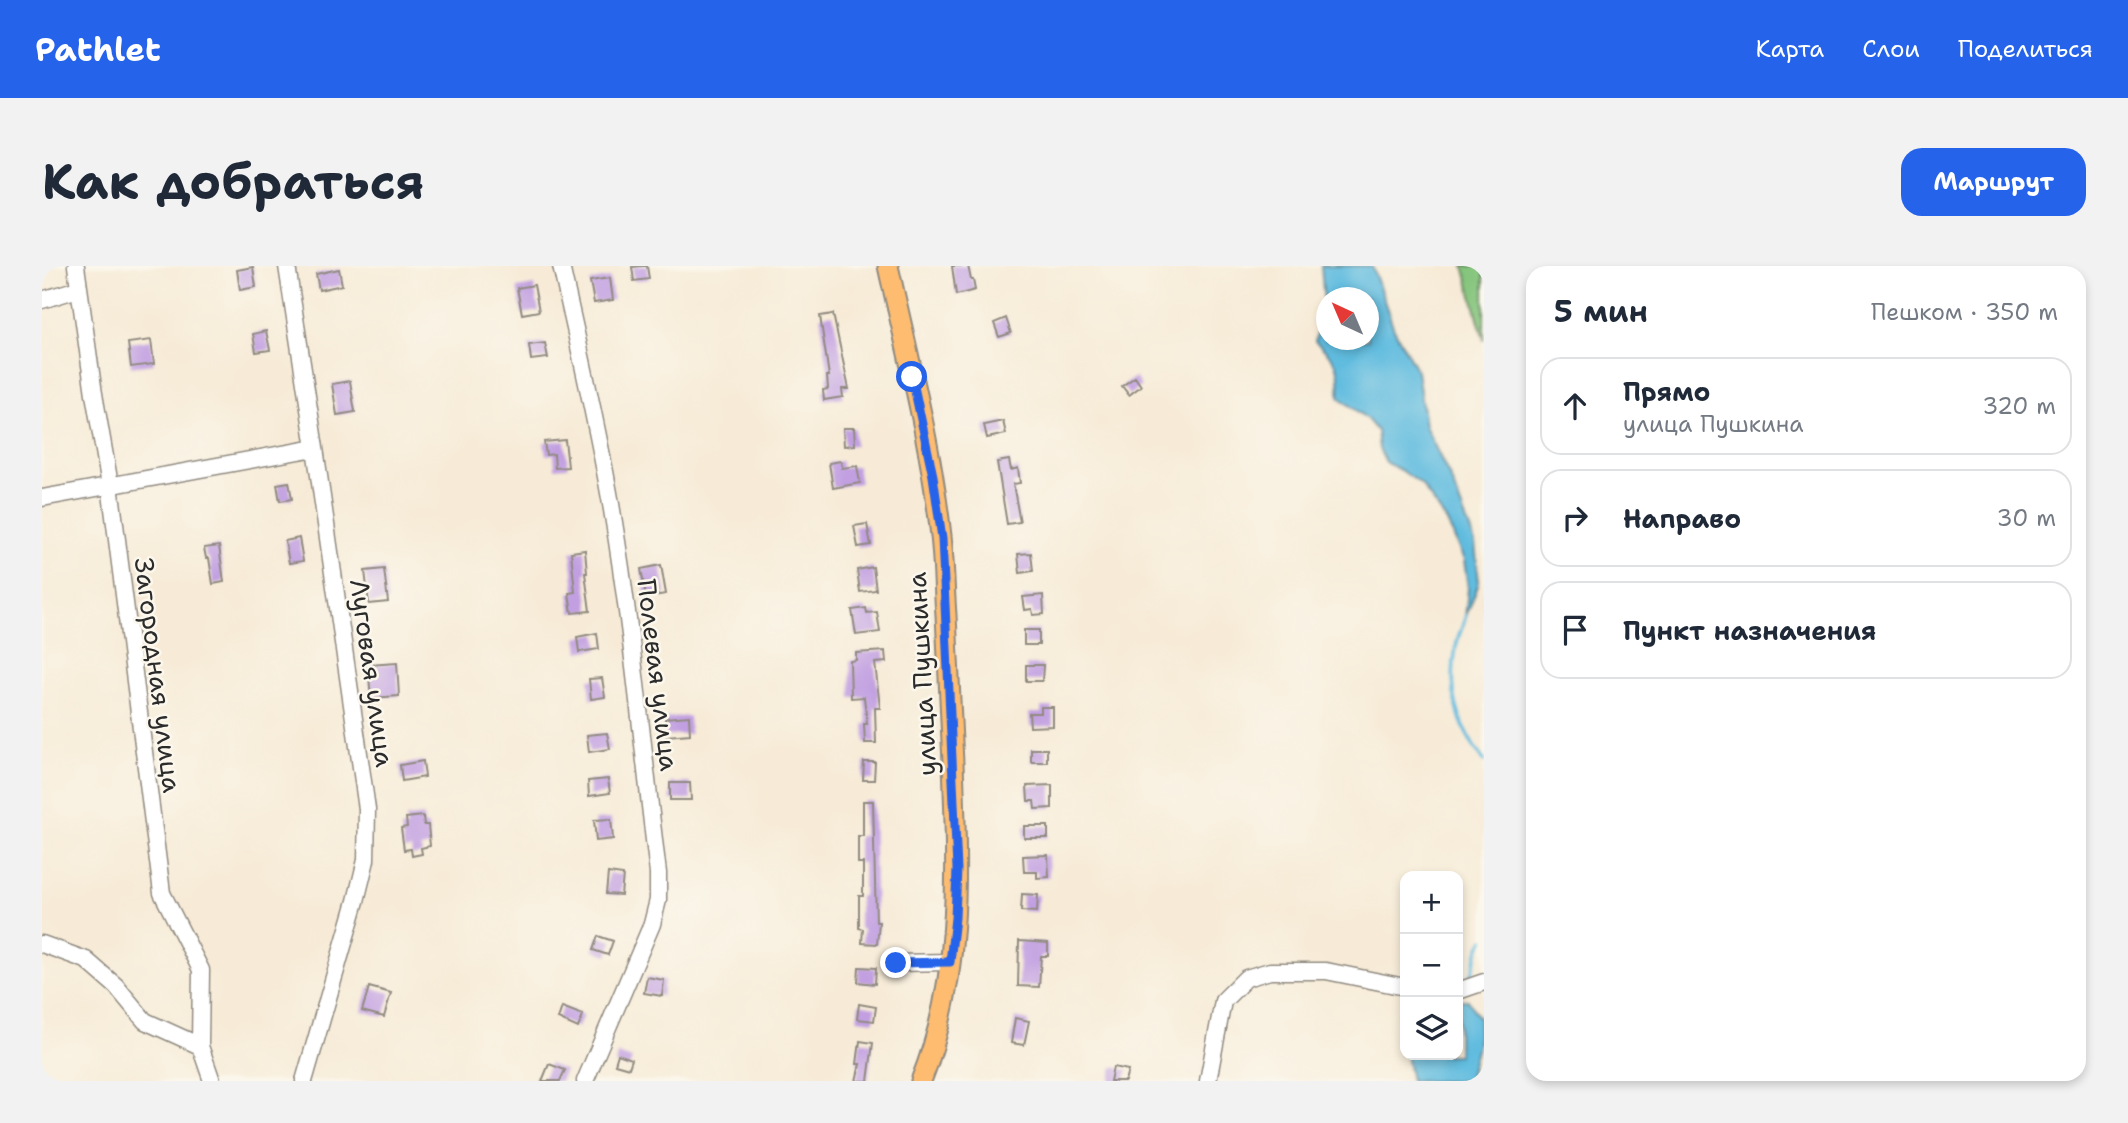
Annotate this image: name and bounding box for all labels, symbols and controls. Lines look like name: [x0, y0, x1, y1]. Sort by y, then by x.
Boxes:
text: Pathlet: [35, 27, 161, 72]
text: Карта: [1756, 33, 1824, 65]
text: Слои: [1862, 33, 1920, 65]
text: Поделиться: [1958, 33, 2093, 65]
button: Маршрут: [1901, 148, 2086, 216]
text: Как добраться: [42, 149, 424, 215]
north arrow: [1316, 287, 1379, 350]
text: 5 мин: [1554, 291, 1648, 332]
text: Пешком · 350 m: [1871, 297, 2058, 327]
route start: [896, 361, 927, 392]
text: Прямо: [1623, 374, 1711, 409]
icon: ahead: [1556, 387, 1594, 425]
text: 320 m: [1982, 391, 2056, 421]
text: улица Пушкина: [1623, 409, 1804, 439]
icon: right: [1556, 499, 1594, 537]
text: Направо: [1623, 501, 1741, 536]
text: 30 m: [1997, 503, 2056, 533]
street label: Загородная улица: [127, 555, 190, 794]
street label: улица Пушкина: [899, 571, 944, 777]
street label: Луговая улица: [342, 577, 403, 769]
street label: Полевая улица: [629, 577, 688, 773]
icon: arrive: [1556, 611, 1594, 649]
text: Пункт назначения: [1623, 613, 1876, 648]
map controls: [1400, 871, 1463, 1060]
button: +: [1400, 871, 1463, 934]
button: −: [1400, 934, 1463, 997]
route end: [880, 947, 911, 978]
button: layers: [1400, 997, 1463, 1060]

